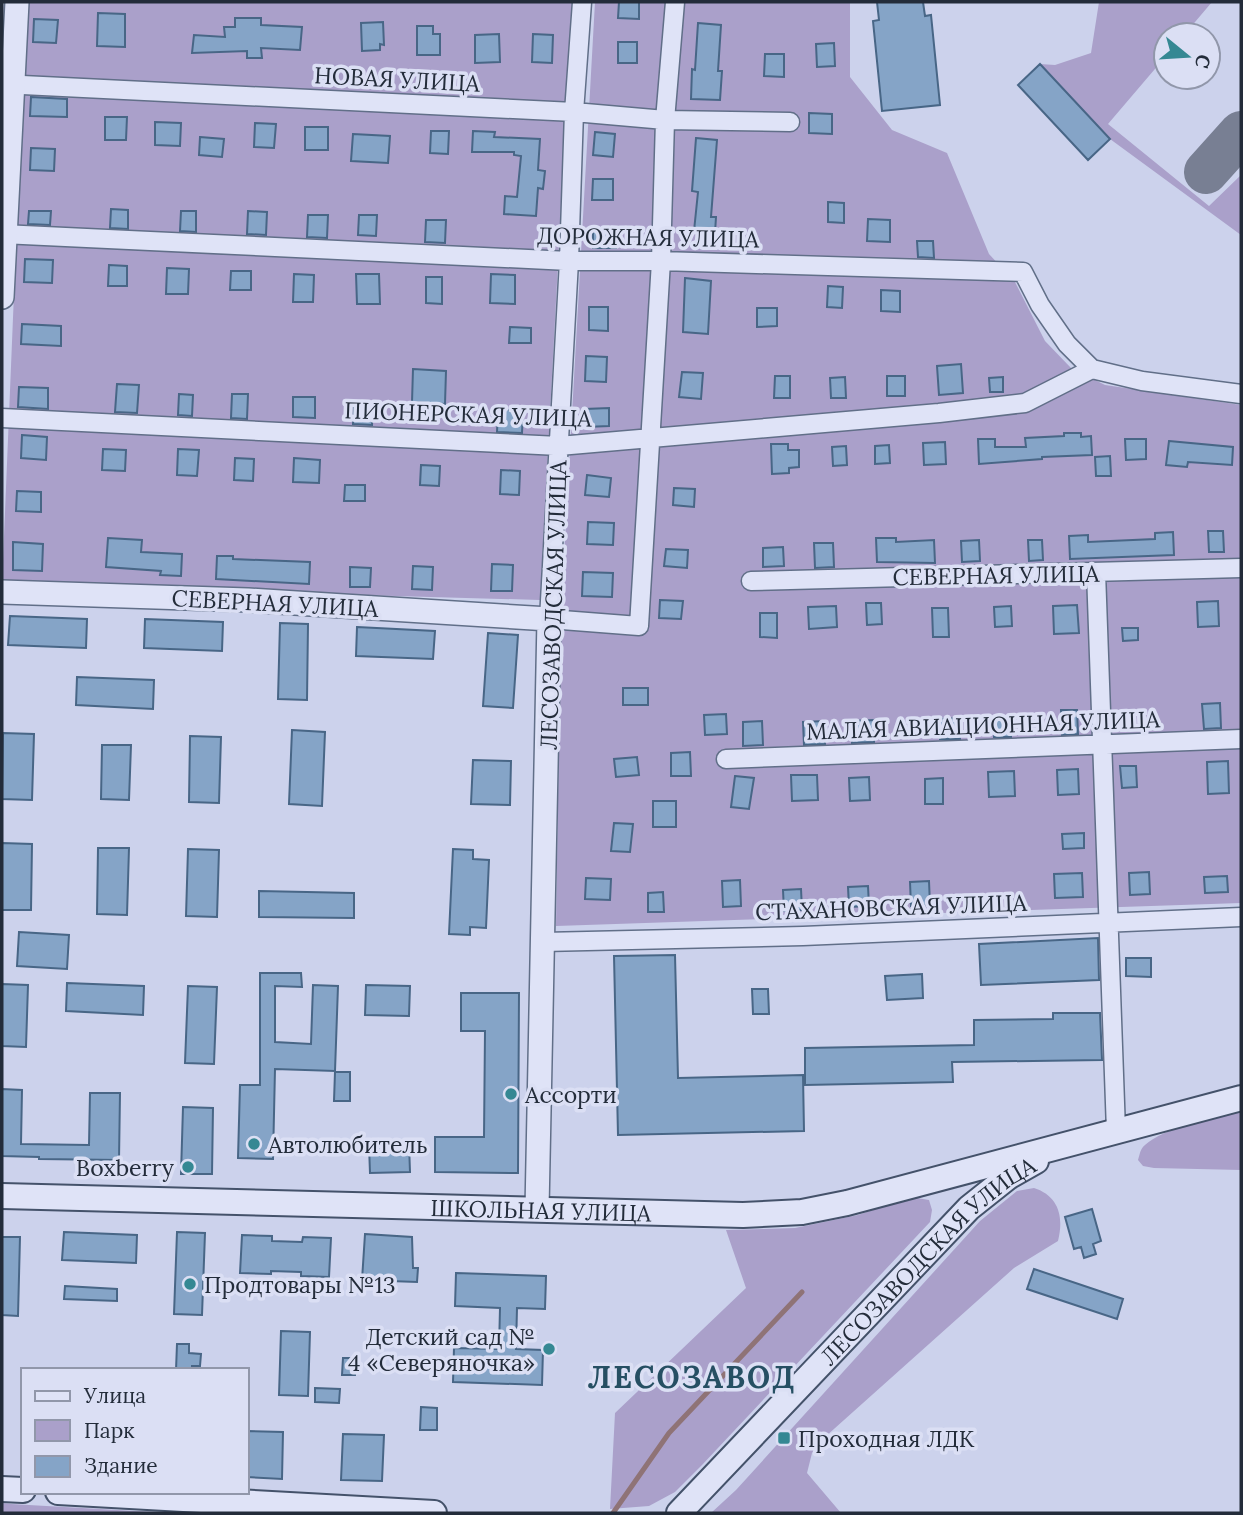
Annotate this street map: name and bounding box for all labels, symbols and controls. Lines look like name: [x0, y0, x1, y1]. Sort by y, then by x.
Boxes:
north arrow: [1152, 21, 1222, 91]
text: С: [1190, 51, 1217, 71]
street label: НОВАЯ УЛИЦА: [313, 60, 481, 98]
street label: ДОРОЖНАЯ УЛИЦА: [537, 221, 760, 253]
street label: ПИОНЕРСКАЯ УЛИЦА: [344, 395, 593, 433]
street label: ЛЕСОЗАВОДСКАЯ УЛИЦА: [533, 459, 573, 750]
street label: СЕВЕРНАЯ УЛИЦА: [892, 559, 1100, 591]
street label: СЕВЕРНАЯ УЛИЦА: [171, 583, 380, 623]
street label: МАЛАЯ АВИАЦИОННАЯ УЛИЦА: [806, 704, 1161, 746]
street label: СТАХАНОВСКАЯ УЛИЦА: [755, 888, 1028, 926]
place label: Ассорти: [524, 1080, 617, 1109]
marker: Ассорти: [503, 1086, 519, 1102]
place label: Автолюбитель: [267, 1130, 428, 1159]
marker: Автолюбитель: [246, 1136, 262, 1152]
street label: ЛЕСОЗАВОДСКАЯ УЛИЦА: [813, 1150, 1041, 1371]
place label: Boxberry: [76, 1153, 175, 1182]
marker: Boxberry: [180, 1159, 196, 1175]
street label: ШКОЛЬНАЯ УЛИЦА: [430, 1192, 652, 1227]
place label: Продтовары №13: [204, 1270, 396, 1299]
marker: Продтовары №13: [182, 1276, 198, 1292]
place label: Детский сад № 4 «Северяночка»: [348, 1322, 535, 1377]
marker: Детский сад № 4 «Северяночка»: [541, 1341, 557, 1357]
district label: ЛЕСОЗАВОД: [588, 1358, 796, 1396]
legend: [21, 1368, 248, 1494]
text: Улица: [83, 1382, 146, 1409]
text: Парк: [84, 1417, 135, 1444]
place label: Проходная ЛДК: [798, 1424, 975, 1453]
marker: Проходная ЛДК: [776, 1430, 792, 1446]
text: Здание: [84, 1452, 158, 1479]

